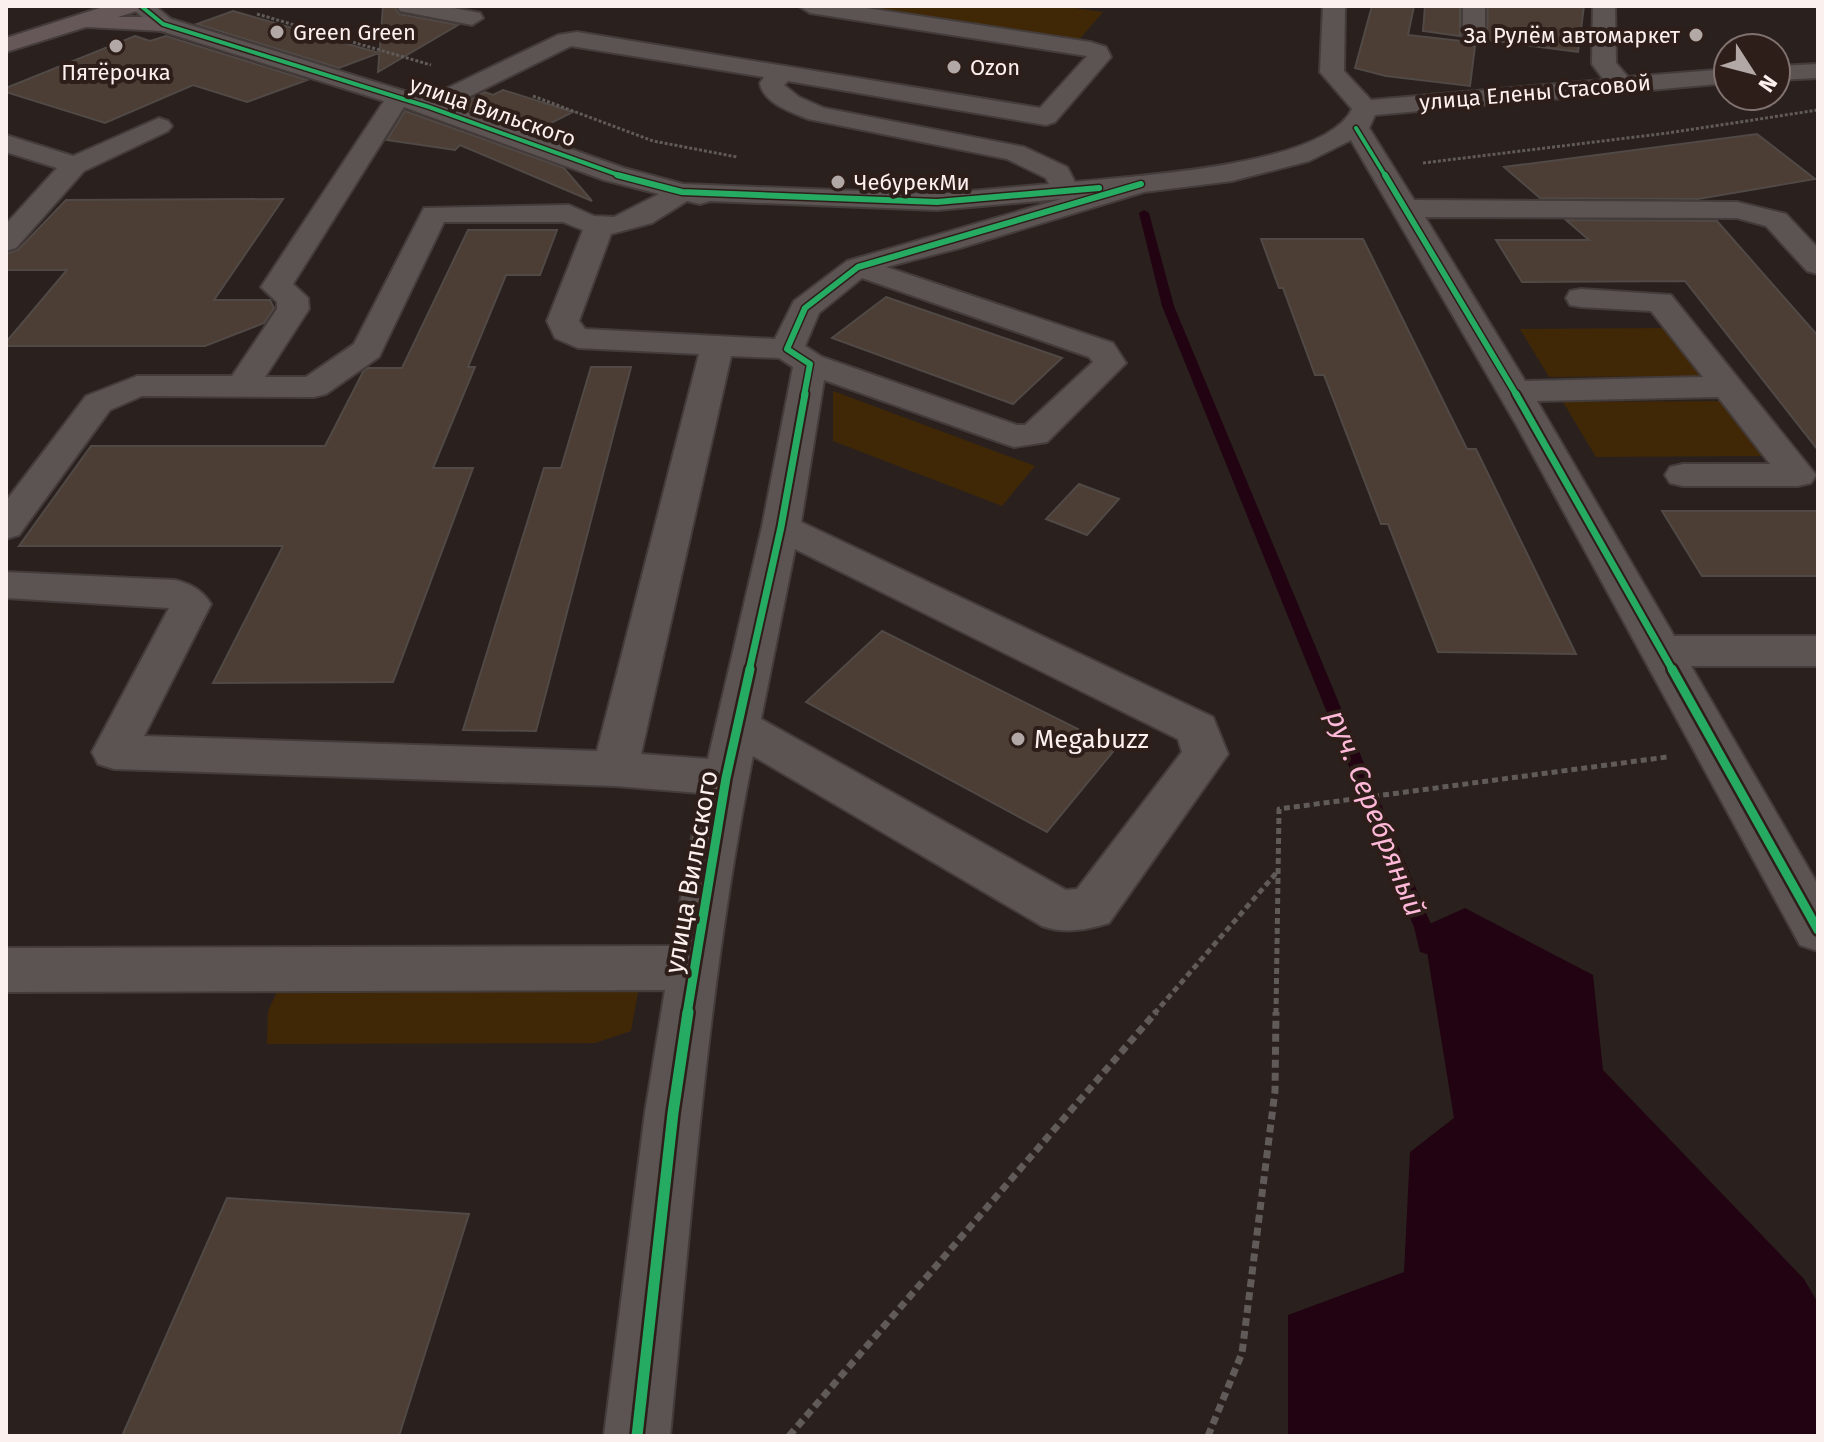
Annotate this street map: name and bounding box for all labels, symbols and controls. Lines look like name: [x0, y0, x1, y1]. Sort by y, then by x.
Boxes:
place label: Green Green: [293, 19, 416, 46]
place label: За Рулём автомаркет: [1464, 22, 1680, 49]
marker: Green Green: [268, 23, 286, 41]
marker: За Рулём автомаркет: [1687, 26, 1705, 44]
north arrow: [1712, 32, 1792, 112]
marker: Пятёрочка: [107, 37, 125, 55]
place label: Ozon: [970, 54, 1020, 81]
marker: Ozon: [945, 58, 963, 76]
place label: Пятёрочка: [61, 59, 171, 86]
street label: улица Елены Стасовой: [1418, 69, 1652, 116]
street label: улица Вильского: [406, 70, 580, 153]
text: N: [1753, 70, 1783, 97]
place label: ЧебурекМи: [854, 169, 970, 196]
marker: ЧебурекМи: [829, 173, 847, 191]
water label: руч. Серебряный: [1319, 705, 1432, 921]
place label: Megabuzz: [1034, 724, 1149, 755]
marker: Megabuzz: [1009, 730, 1027, 748]
street label: улица Вильского: [658, 768, 725, 976]

